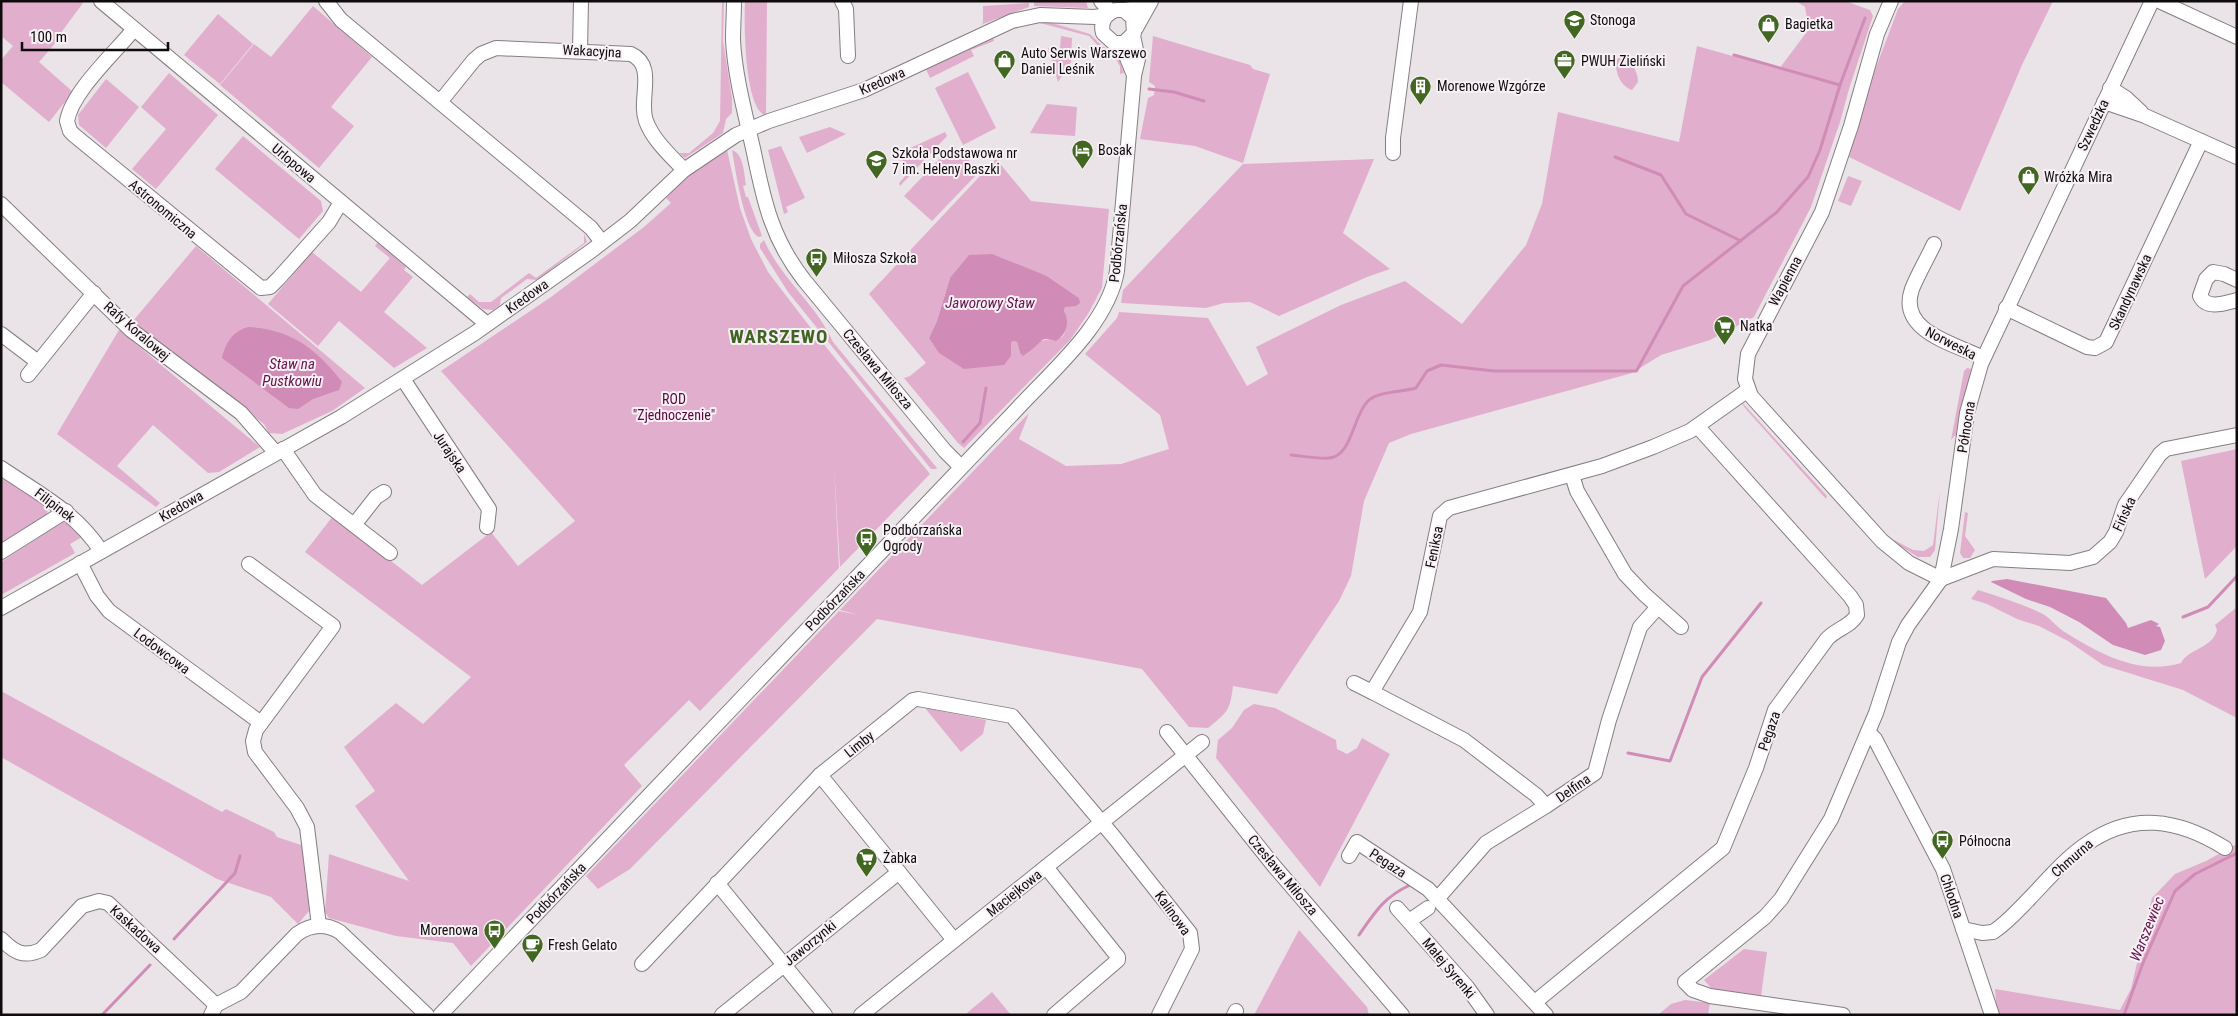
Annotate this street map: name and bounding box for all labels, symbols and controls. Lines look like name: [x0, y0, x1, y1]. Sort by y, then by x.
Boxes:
school or university icon: Stonoga: [1562, 8, 1586, 39]
place label: Stonoga: [1590, 12, 1636, 28]
shop icon: Bagietka: [1757, 12, 1781, 43]
place label: Bagietka: [1785, 16, 1833, 32]
scale bar: [22, 20, 169, 52]
text: 100 m: [30, 28, 67, 46]
street label: Wakacyjna: [562, 41, 622, 61]
place label: Auto Serwis Warszewo Daniel Leśnik: [1021, 45, 1147, 77]
shop icon: Auto Serwis Warszewo Daniel Leśnik: [993, 49, 1017, 80]
office icon: PWUH Zieliński: [1553, 49, 1577, 80]
place label: PWUH Zieliński: [1581, 53, 1665, 69]
street label: Kredowa: [857, 64, 907, 98]
building icon: Morenowe Wzgórze: [1409, 74, 1433, 105]
place label: Morenowe Wzgórze: [1437, 78, 1546, 94]
street label: Szwedzka: [2074, 97, 2112, 153]
hotel icon: Bosak: [1070, 138, 1094, 169]
street label: Urlopowa: [269, 140, 319, 186]
place label: Bosak: [1098, 142, 1133, 158]
place label: Szkoła Podstawowa nr 7 im. Heleny Raszki: [892, 145, 1017, 177]
school or university icon: Szkoła Podstawowa nr 7 im. Heleny Raszki: [864, 149, 888, 180]
shop icon: Wróżka Mira: [2016, 165, 2040, 196]
place label: Wróżka Mira: [2044, 169, 2112, 185]
street label: Astronomiczna: [126, 176, 200, 242]
street label: Podbórzańska: [1106, 203, 1130, 283]
bus stop icon: Miłosza Szkoła: [805, 246, 829, 277]
place label: Miłosza Szkoła: [833, 250, 917, 266]
street label: Skandynawska: [2105, 252, 2155, 332]
street label: Wapienna: [1765, 253, 1805, 309]
street label: Kredowa: [503, 276, 551, 316]
water label: Jaworowy Staw: [945, 294, 1035, 312]
street label: Rafy Koralowej: [101, 298, 173, 364]
supermarket icon: Natka: [1712, 314, 1736, 345]
place label: Natka: [1740, 318, 1773, 334]
street label: Norweska: [1923, 323, 1979, 363]
district label: WARSZEWO: [729, 325, 829, 348]
street label: Czesława Miłosza: [840, 326, 916, 412]
water label: Staw na Pustkowiu: [262, 355, 322, 390]
park label: ROD "Zjednoczenie": [633, 391, 715, 423]
street label: Północna: [1954, 400, 1978, 454]
street label: Jurajska: [430, 428, 470, 476]
street label: Filipinek: [32, 485, 79, 526]
street label: Kredowa: [156, 487, 206, 525]
street label: Fińska: [2109, 494, 2139, 534]
place label: Podbórzańska Ogrody: [883, 522, 962, 554]
street label: Feniksa: [1422, 525, 1446, 569]
bus stop icon: Podbórzańska Ogrody: [855, 526, 879, 557]
street label: Podbórzańska: [802, 566, 868, 634]
street label: Lodowcowa: [131, 625, 193, 677]
street label: Pegaza: [1755, 709, 1783, 753]
street label: Limby: [841, 727, 877, 761]
street label: Delfina: [1553, 771, 1593, 805]
bus stop icon: Północna: [1931, 829, 1955, 860]
street label: Czesława Miłosza: [1245, 832, 1321, 918]
place label: Północna: [1959, 833, 2011, 849]
street label: Chmurna: [2048, 836, 2096, 880]
street label: Pegaza: [1367, 845, 1409, 881]
supermarket icon: Żabka: [855, 846, 879, 877]
place label: Żabka: [883, 850, 917, 866]
street label: Podbórzańska: [523, 859, 589, 927]
street label: Maciejkowa: [983, 866, 1045, 920]
street label: Chłodna: [1937, 872, 1967, 920]
street label: Kalinowa: [1152, 888, 1194, 938]
water label: Warszewiec: [2126, 894, 2168, 964]
street label: Kaskadowa: [107, 902, 165, 956]
street label: Jaworzynki: [781, 917, 839, 969]
bus stop icon: Morenowa: [482, 918, 506, 949]
place label: Morenowa: [420, 922, 478, 938]
cafe icon: Fresh Gelato: [520, 933, 544, 964]
street label: Małej Syrenki: [1419, 935, 1479, 1001]
place label: Fresh Gelato: [548, 937, 617, 953]

